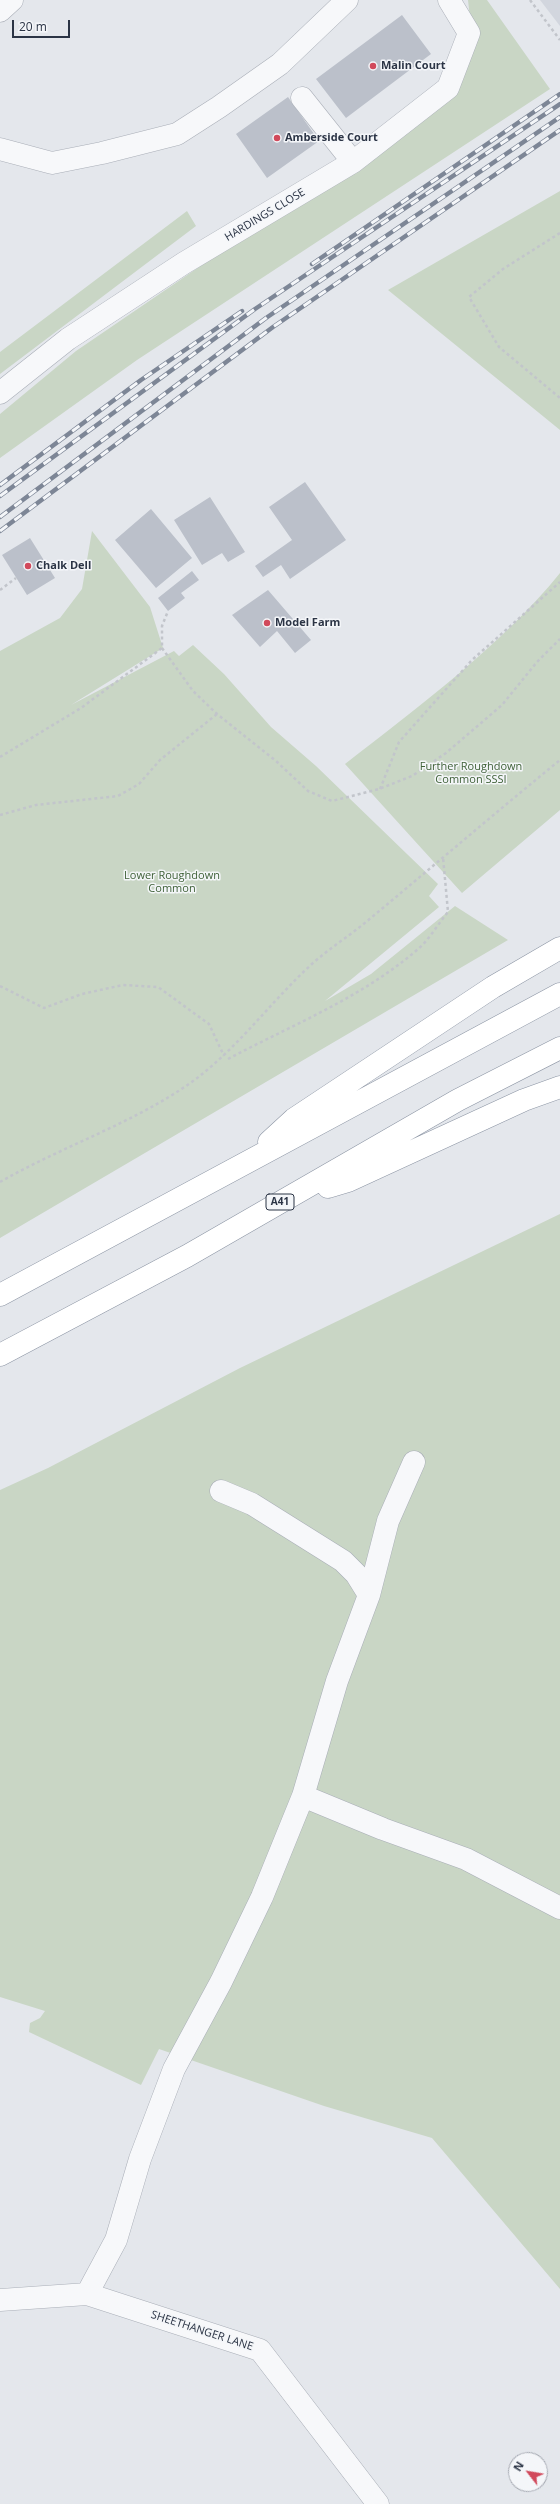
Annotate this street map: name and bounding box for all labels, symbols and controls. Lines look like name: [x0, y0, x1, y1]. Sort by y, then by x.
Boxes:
scale bar: [14, 12, 72, 38]
text: 20 m: [19, 18, 47, 35]
place label: Malin Court: [381, 59, 446, 73]
marker: Malin Court: [368, 61, 378, 71]
place label: Amberside Court: [285, 131, 378, 145]
marker: Amberside Court: [272, 133, 282, 143]
street label: HARDINGS CLOSE: [222, 186, 308, 244]
place label: Chalk Dell: [36, 559, 91, 573]
marker: Chalk Dell: [23, 561, 33, 571]
place label: Model Farm: [275, 616, 340, 630]
marker: Model Farm: [262, 618, 272, 628]
park label: Further Roughdown Common SSSI: [420, 760, 522, 786]
park label: Lower Roughdown Common: [124, 869, 220, 895]
road number: A41: [266, 1194, 294, 1210]
street label: SHEETHANGER LANE: [149, 2308, 255, 2354]
north arrow: [508, 2452, 548, 2492]
text: N: [509, 2458, 527, 2474]

